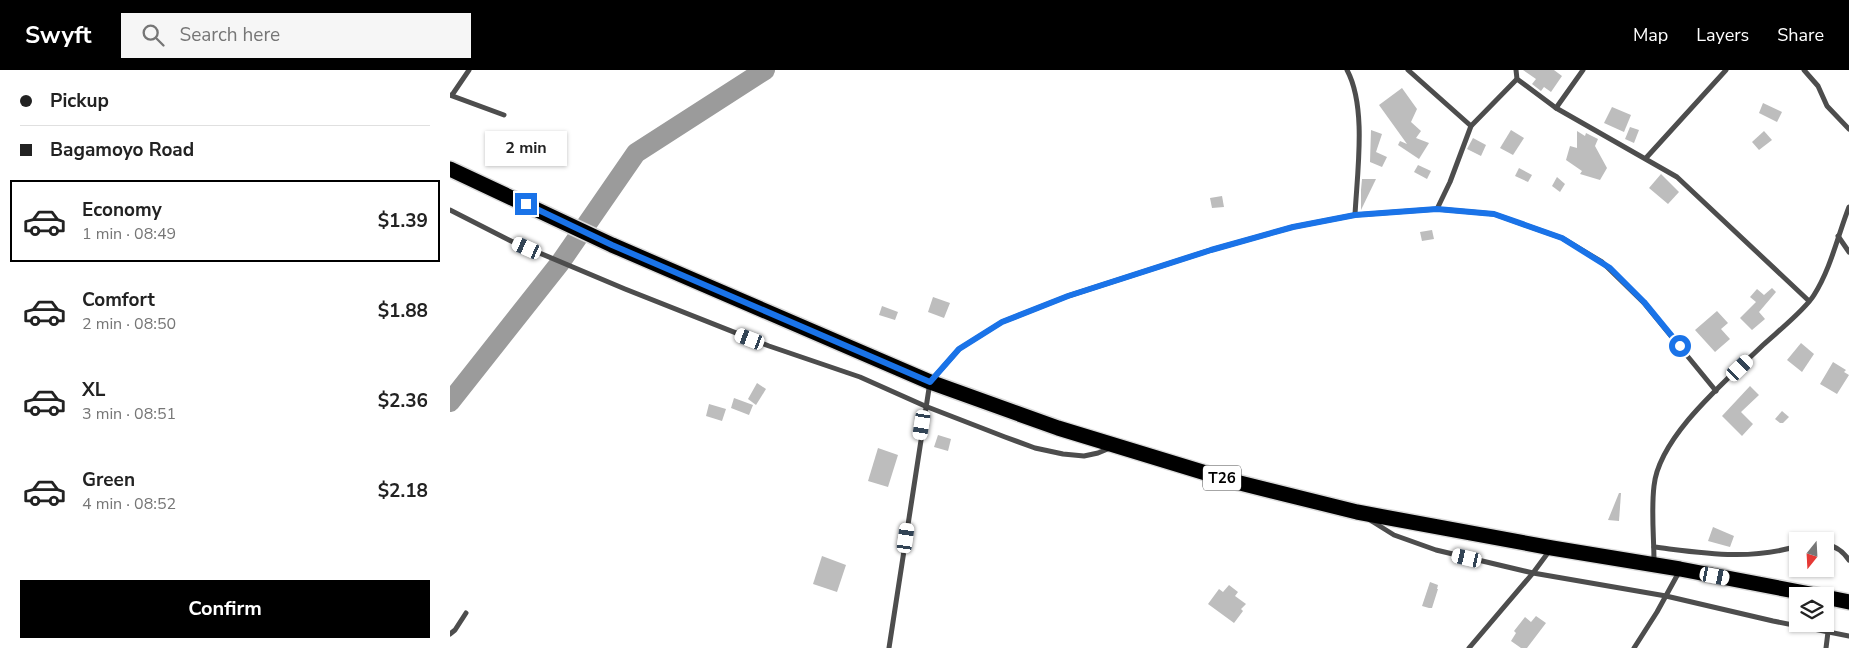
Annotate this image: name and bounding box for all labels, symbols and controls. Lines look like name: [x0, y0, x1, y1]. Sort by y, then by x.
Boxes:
search box: [121, 13, 471, 58]
text: Swyft: [25, 19, 91, 51]
icon: search: [139, 21, 167, 49]
text: Search here: [179, 22, 280, 48]
text: Map: [1633, 23, 1668, 47]
text: Layers: [1696, 23, 1749, 47]
text: Share: [1777, 23, 1824, 47]
text: Pickup: [50, 88, 109, 114]
callout: 2 min: [485, 132, 567, 166]
text: Bagamoyo Road: [50, 137, 194, 163]
text: 2 min: [505, 137, 547, 159]
route end: [515, 193, 537, 215]
text: Economy: [82, 197, 162, 223]
icon: car: [22, 199, 67, 244]
text: $1.39: [378, 208, 428, 234]
text: 1 min · 08:49: [82, 223, 176, 245]
car: [510, 235, 543, 261]
text: Comfort: [82, 287, 155, 313]
icon: car: [22, 289, 67, 334]
text: $1.88: [378, 298, 428, 324]
text: 2 min · 08:50: [82, 313, 176, 335]
car: [733, 327, 766, 351]
route start: [1669, 335, 1691, 357]
car: [1724, 352, 1756, 384]
text: XL: [82, 377, 105, 403]
icon: car: [22, 379, 67, 424]
text: $2.36: [378, 388, 428, 414]
text: 3 min · 08:51: [82, 403, 176, 425]
car: [912, 409, 931, 441]
road number: T26: [1203, 466, 1241, 490]
text: Green: [82, 467, 135, 493]
icon: car: [22, 469, 67, 514]
text: $2.18: [378, 478, 428, 504]
text: 4 min · 08:52: [82, 493, 176, 515]
car: [896, 522, 915, 554]
north arrow: [1789, 532, 1834, 578]
map controls: [1789, 532, 1834, 632]
car: [1450, 547, 1483, 569]
car: [1698, 566, 1731, 586]
button: Confirm: [20, 580, 430, 638]
button: layers: [1789, 587, 1834, 632]

